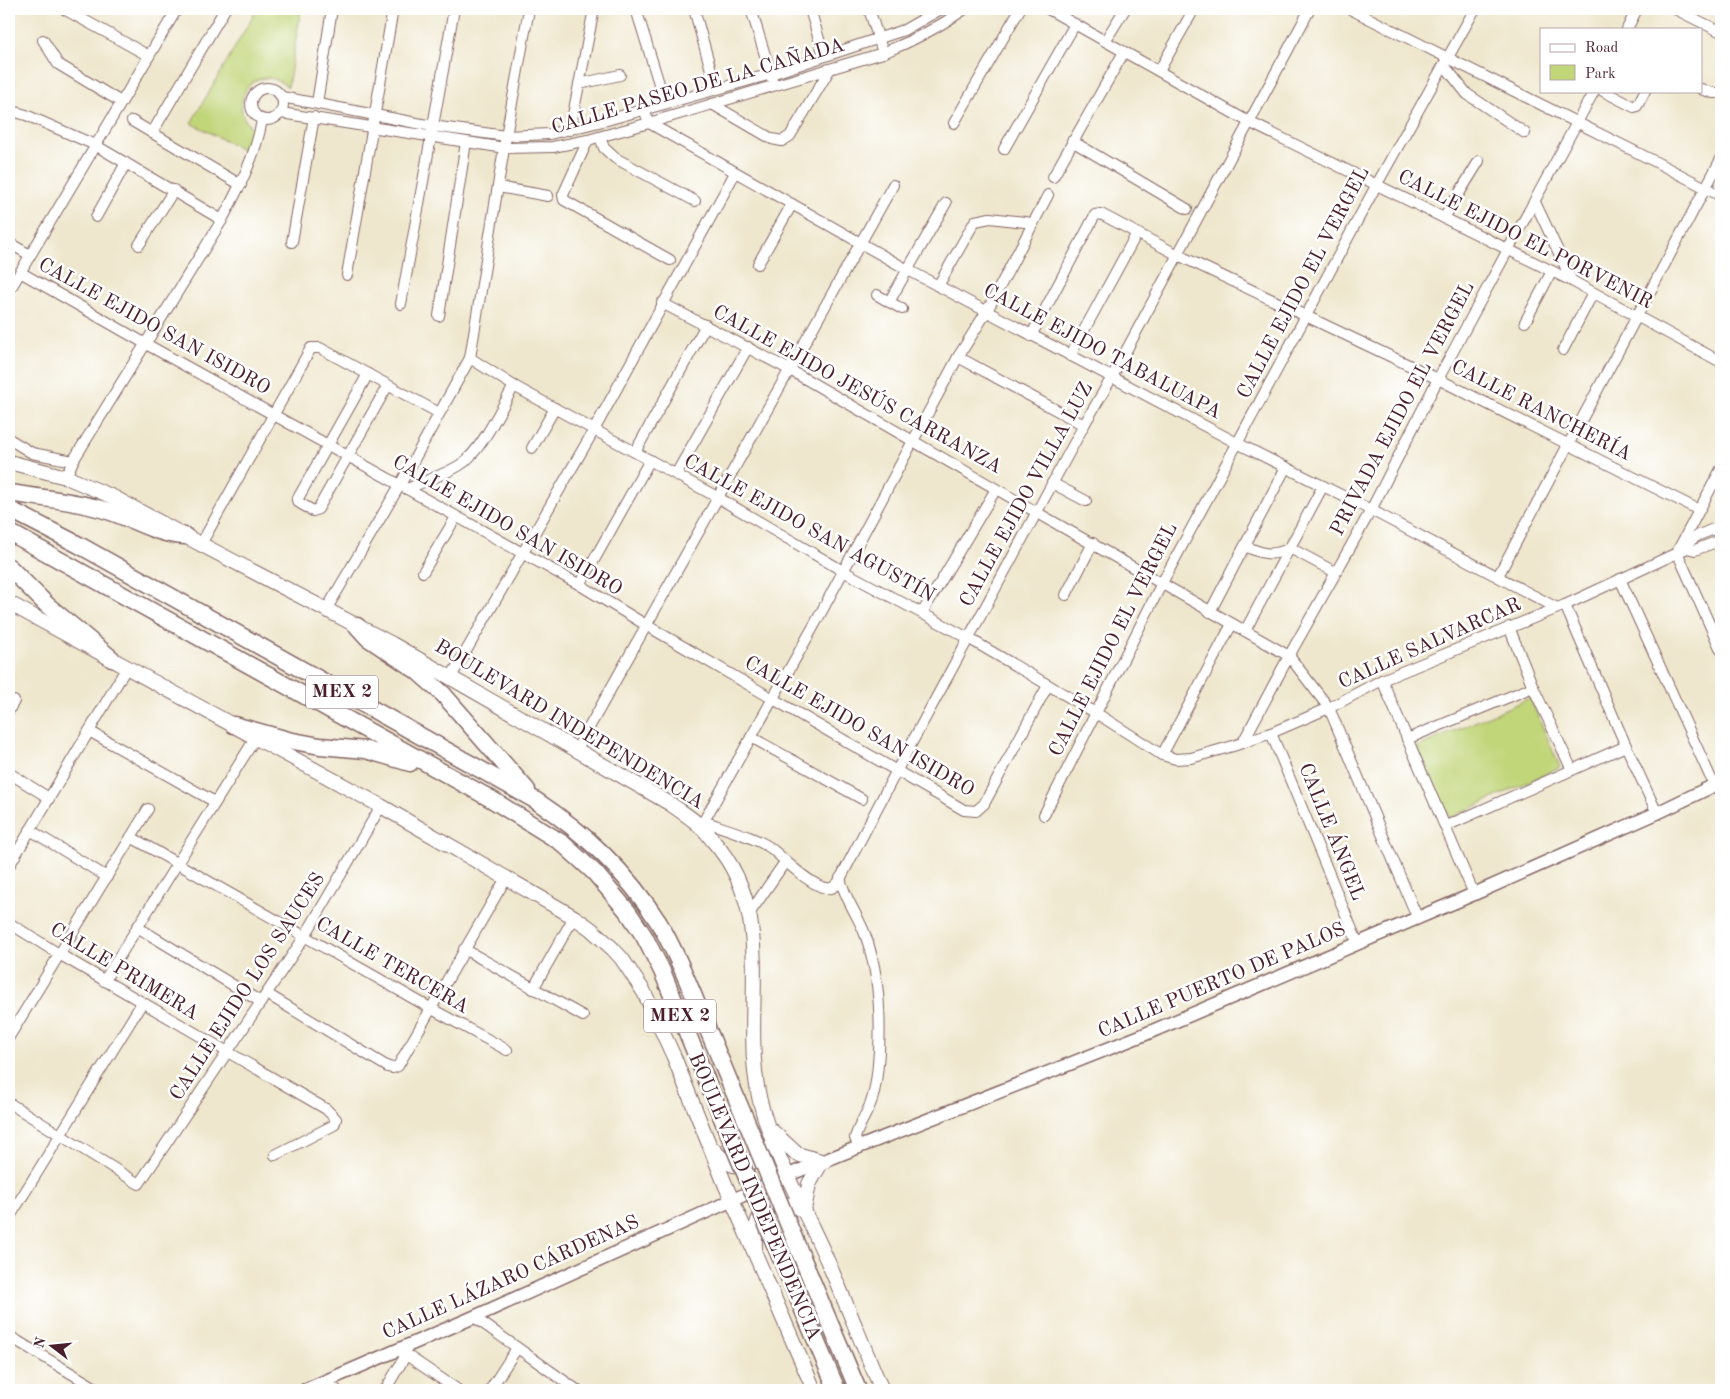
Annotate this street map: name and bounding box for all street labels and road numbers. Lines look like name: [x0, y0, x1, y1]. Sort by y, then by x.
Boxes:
street label: CALLE PASEO DE LA CAÑADA: [548, 32, 847, 138]
street label: CALLE EJIDO EL VERGEL: [1234, 164, 1374, 402]
street label: CALLE EJIDO EL PORVENIR: [1394, 167, 1656, 313]
street label: CALLE EJIDO SAN ISIDRO: [35, 255, 273, 399]
street label: PRIVADA EJIDO EL VERGEL: [1327, 279, 1479, 539]
street label: CALLE EJIDO TABALUAPA: [980, 281, 1224, 423]
street label: CALLE EJIDO JESÚS CARRANZA: [709, 299, 1007, 478]
street label: CALLE RANCHERÍA: [1448, 354, 1636, 465]
street label: CALLE EJIDO VILLA LUZ: [957, 379, 1097, 611]
street label: CALLE EJIDO SAN AGUSTÍN: [680, 449, 939, 607]
street label: CALLE EJIDO SAN ISIDRO: [389, 452, 625, 600]
street label: CALLE EJIDO EL VERGEL: [1046, 520, 1182, 760]
street label: CALLE SALVARCAR: [1336, 595, 1524, 693]
street label: BOULEVARD INDEPENDENCIA: [431, 637, 707, 813]
street label: CALLE EJIDO SAN ISIDRO: [741, 653, 977, 801]
road number: MEX 2: [306, 676, 378, 709]
street label: CALLE ÁNGEL: [1294, 759, 1370, 903]
street label: CALLE EJIDO LOS SAUCES: [167, 870, 329, 1104]
street label: CALLE TERCERA: [312, 914, 472, 1018]
street label: CALLE PRIMERA: [46, 920, 202, 1024]
street label: CALLE PUERTO DE PALOS: [1095, 920, 1349, 1042]
road number: MEX 2: [644, 999, 716, 1032]
street label: BOULEVARD INDEPENDENCIA: [684, 1050, 824, 1344]
street label: CALLE LÁZARO CÁRDENAS: [378, 1209, 642, 1344]

